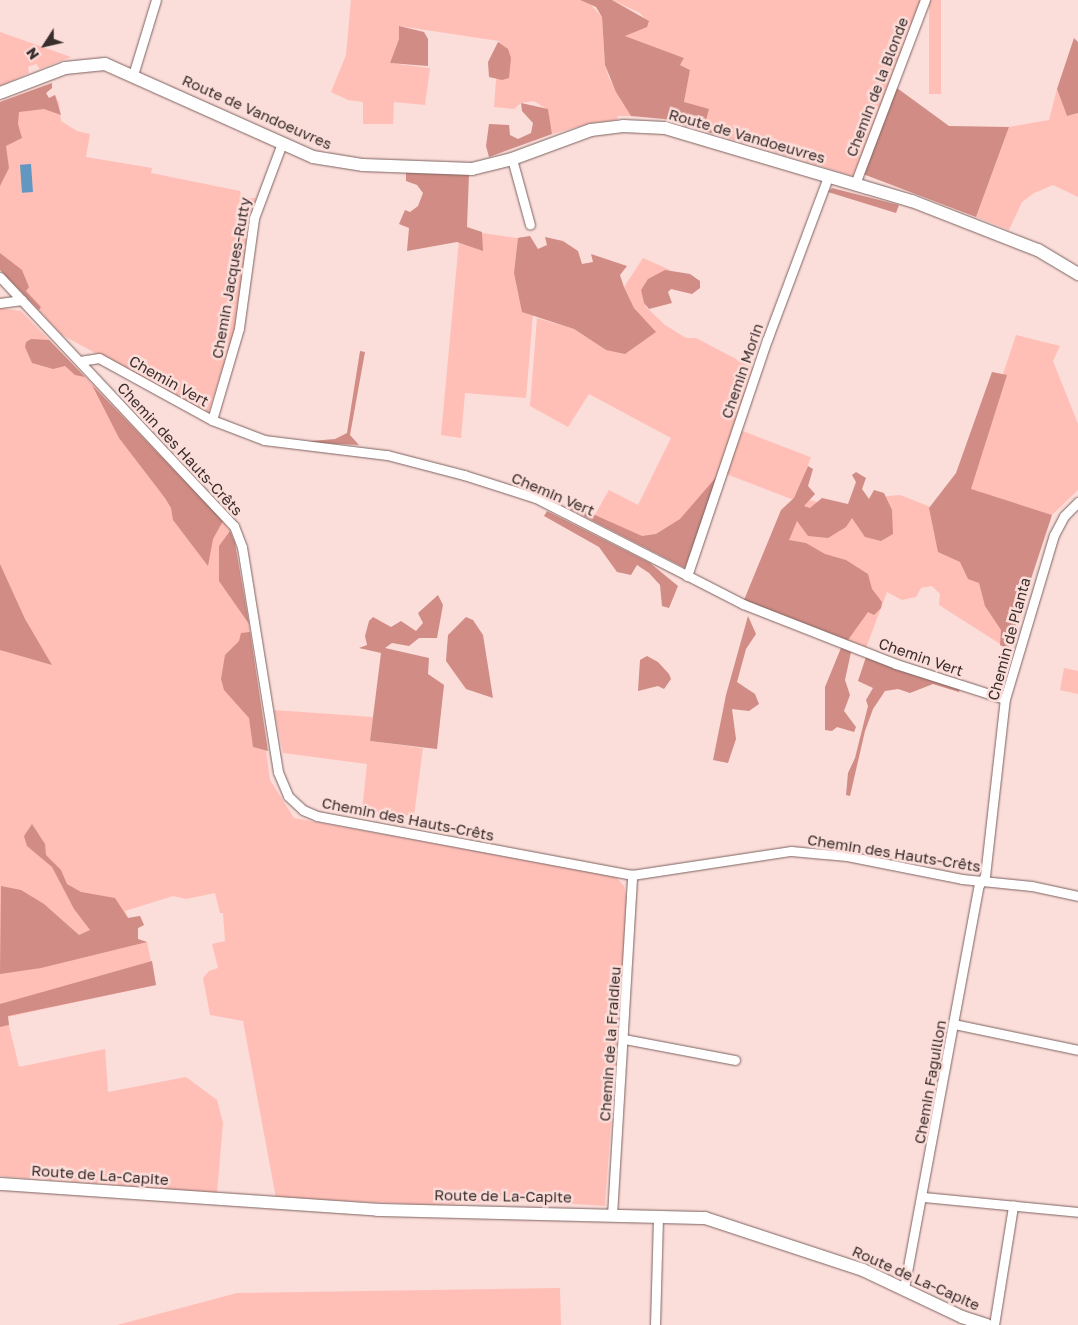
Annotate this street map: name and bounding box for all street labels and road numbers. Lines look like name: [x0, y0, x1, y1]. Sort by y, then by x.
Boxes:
street label: Chemin de la Blonde: [842, 15, 912, 159]
street label: Route de Vandoeuvres: [179, 71, 335, 153]
street label: Route de Vandoeuvres: [667, 105, 827, 167]
street label: Chemin Jacques-Rutty: [208, 196, 254, 360]
street label: Chemin Morin: [717, 321, 767, 421]
street label: Chemin Vert: [126, 352, 212, 410]
street label: Chemin des Hauts-Crêts: [114, 379, 246, 519]
street label: Chemin Vert: [509, 468, 597, 520]
street label: Chemin de Planta: [984, 575, 1034, 703]
street label: Chemin Vert: [876, 634, 966, 680]
street label: Chemin des Hauts-Crêts: [320, 793, 496, 845]
street label: Chemin des Hauts-Crêts: [806, 830, 982, 876]
street label: Chemin de la Fraidieu: [596, 966, 624, 1122]
street label: Chemin Faguillon: [910, 1019, 950, 1145]
street label: Route de La-Capite: [31, 1161, 169, 1189]
street label: Route de La-Capite: [434, 1186, 572, 1206]
street label: Route de La-Capite: [849, 1242, 983, 1314]

